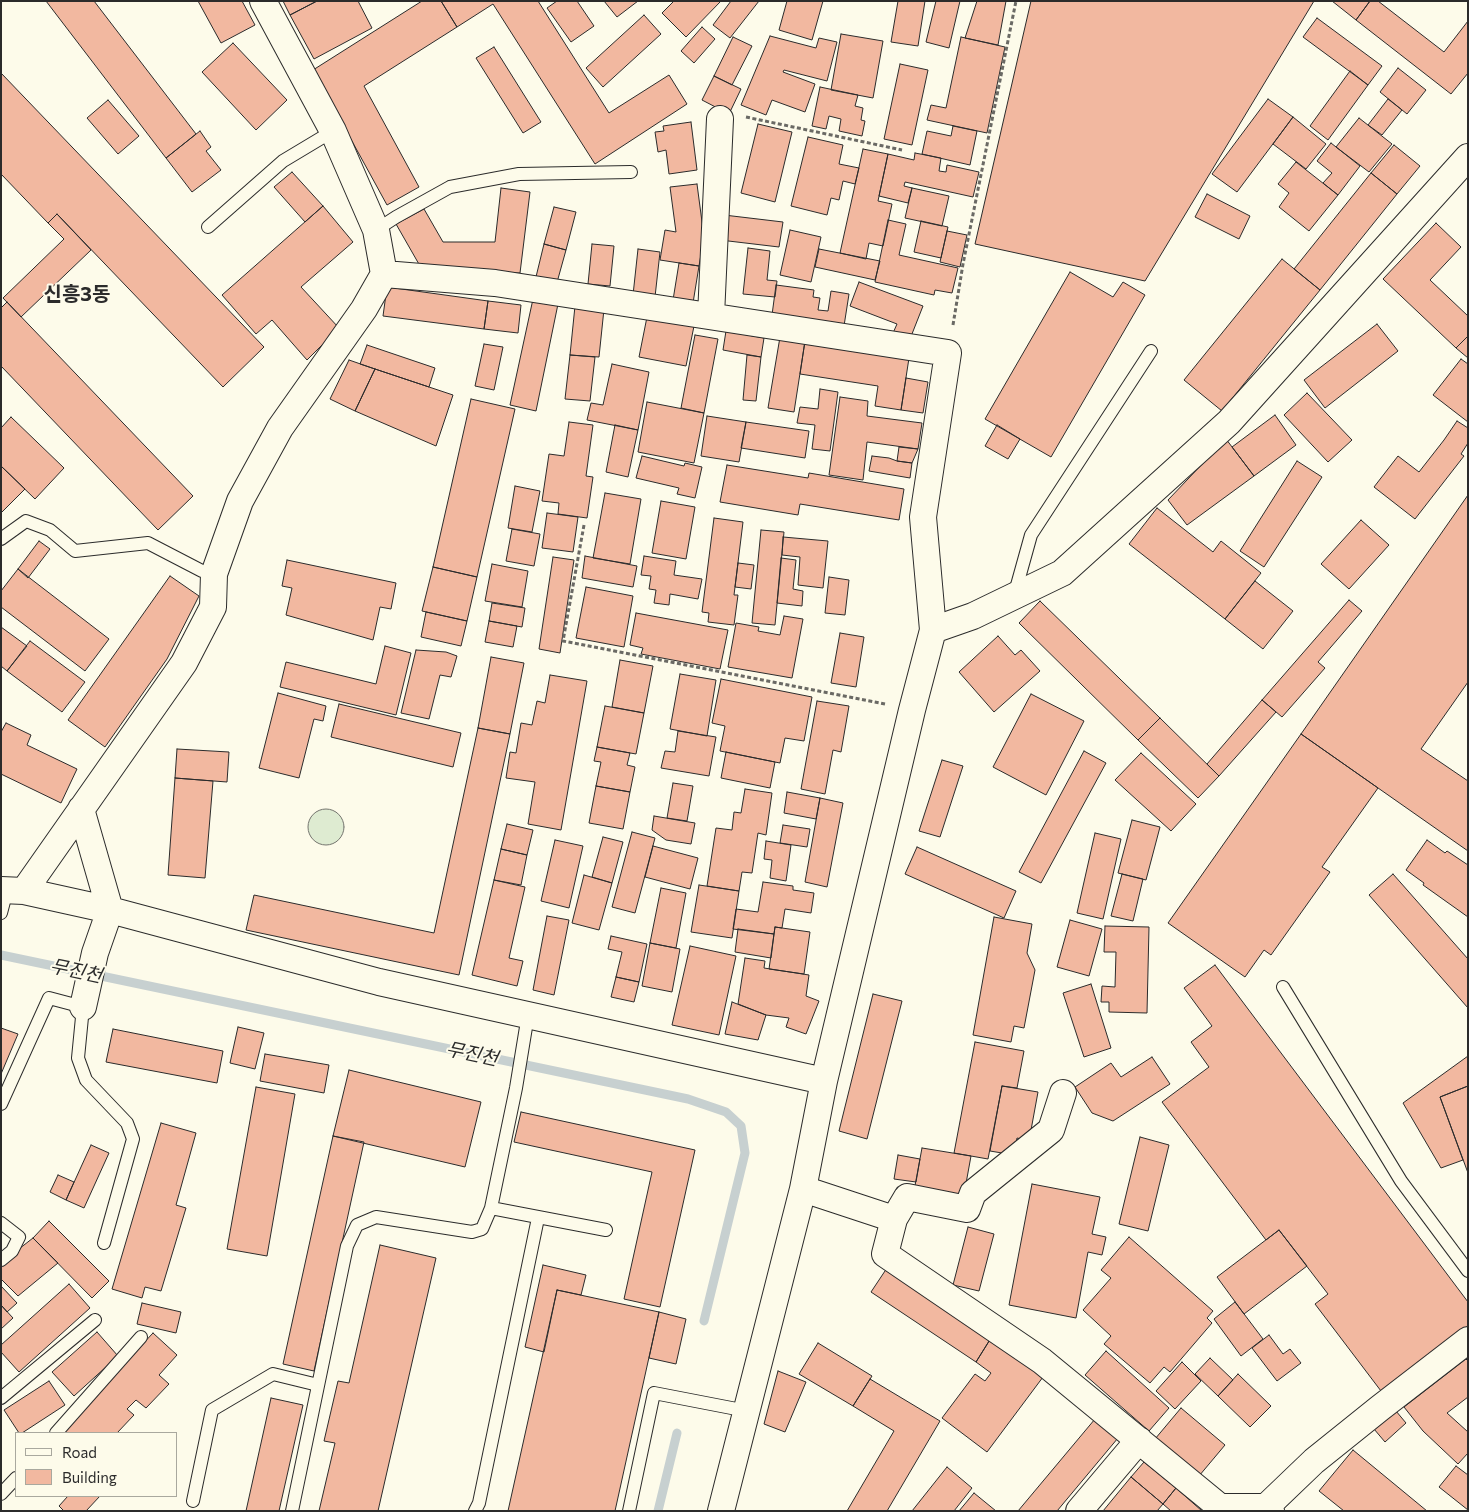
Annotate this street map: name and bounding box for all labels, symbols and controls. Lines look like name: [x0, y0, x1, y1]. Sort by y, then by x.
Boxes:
district label: 신흥3동: [44, 282, 110, 306]
water label: 무진천: [48, 954, 104, 988]
water label: 무진천: [444, 1037, 500, 1071]
legend: [15, 1432, 178, 1497]
text: Road: [62, 1443, 97, 1461]
text: Building: [62, 1468, 117, 1486]

